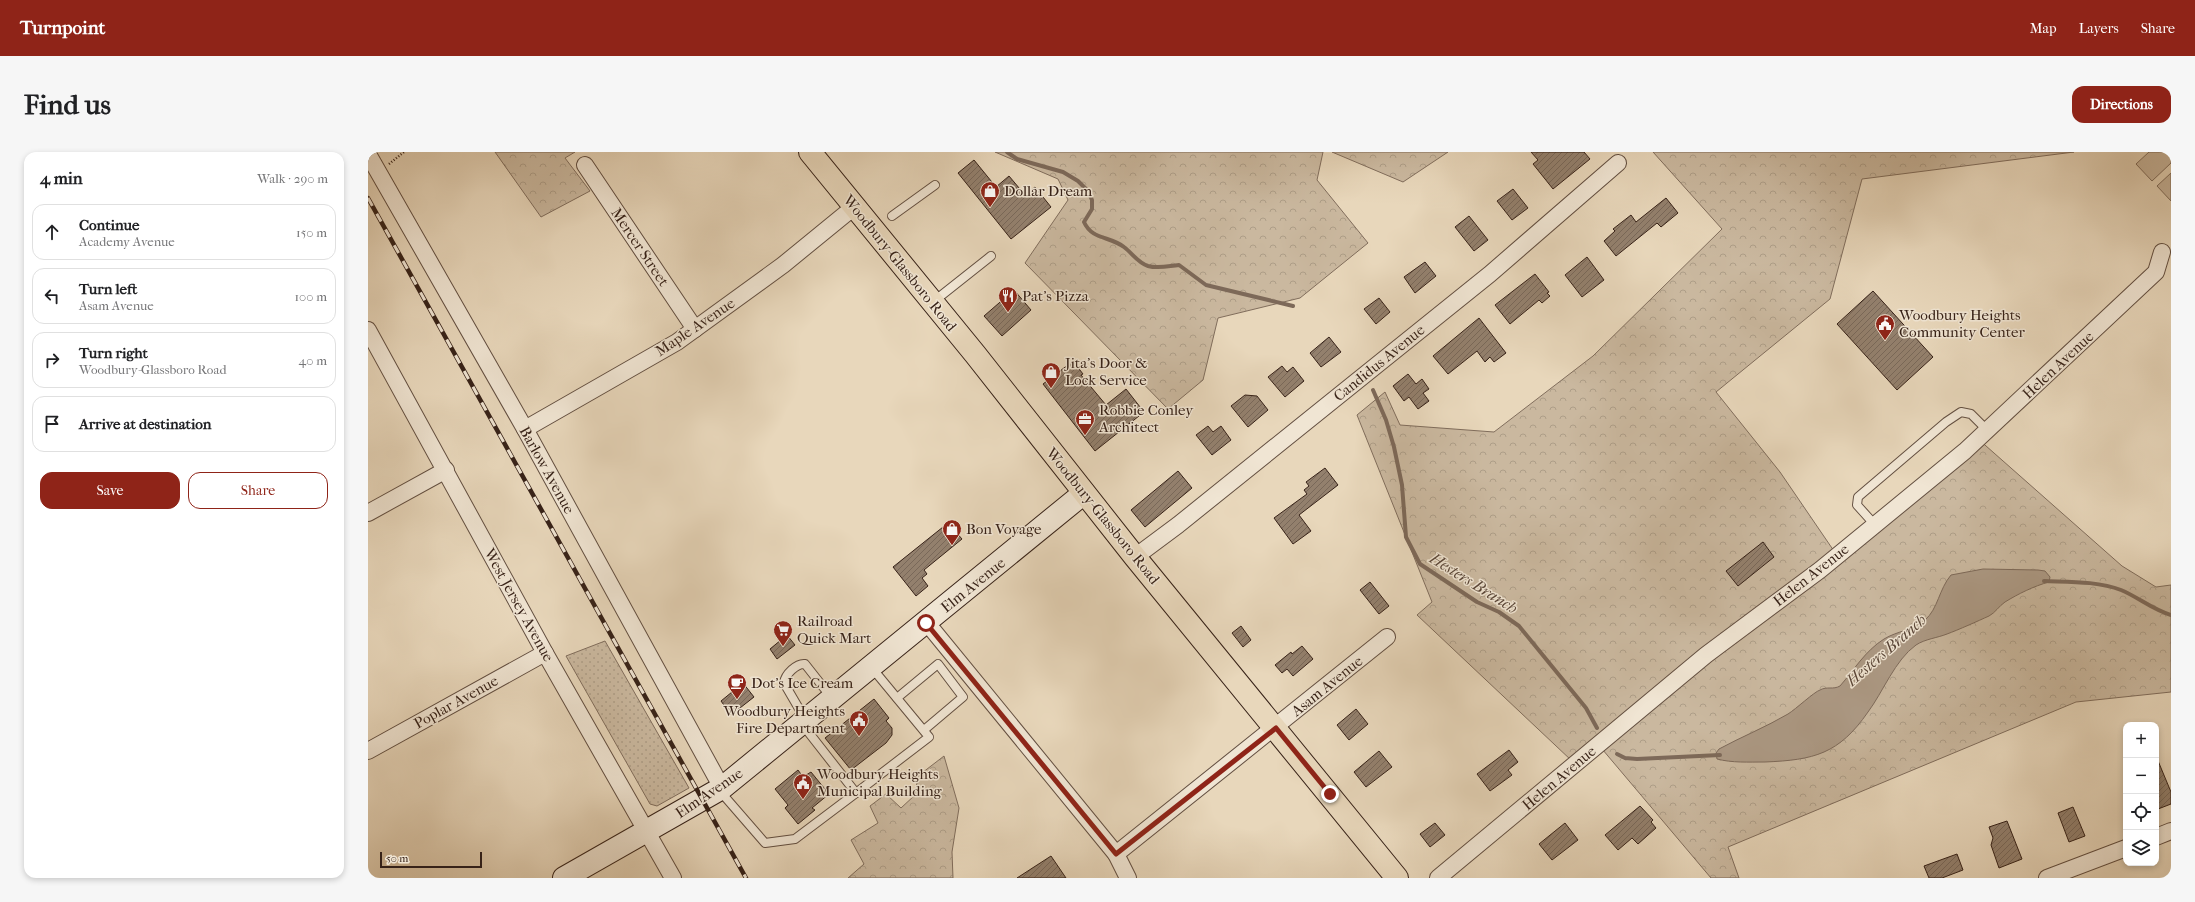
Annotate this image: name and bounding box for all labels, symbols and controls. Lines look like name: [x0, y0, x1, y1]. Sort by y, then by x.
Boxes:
text: Turnpoint: [20, 17, 105, 39]
text: Map: [2030, 20, 2057, 37]
text: Layers: [2079, 20, 2119, 37]
text: Share: [2141, 20, 2175, 37]
button: Directions: [2072, 86, 2171, 123]
text: Find us: [24, 88, 111, 121]
text: 4 min: [40, 168, 83, 188]
text: Walk · 290 m: [257, 171, 328, 186]
shop icon: Dollar Dream: [979, 180, 1001, 208]
place label: Dollar Dream: [1004, 182, 1093, 200]
street label: Woodbury-Glassboro Road: [839, 190, 961, 335]
street label: Mercer Street: [607, 204, 673, 290]
text: Continue: [79, 216, 139, 234]
icon: ahead: [41, 221, 63, 243]
text: 150 m: [296, 225, 327, 240]
text: Academy Avenue: [79, 234, 175, 249]
text: Turn left: [79, 280, 137, 298]
icon: left: [41, 285, 63, 307]
restaurant icon: Pat's Pizza: [997, 285, 1019, 313]
place label: Pat's Pizza: [1022, 287, 1090, 305]
text: 100 m: [294, 289, 327, 304]
street label: Maple Avenue: [652, 294, 739, 360]
text: Asam Avenue: [79, 298, 154, 313]
place label: Woodbury Heights Community Center: [1898, 306, 2025, 341]
public building icon: Woodbury Heights Community Center: [1874, 313, 1896, 341]
street label: Candidus Avenue: [1330, 320, 1429, 405]
street label: Helen Avenue: [2019, 327, 2098, 403]
text: Turn right: [79, 344, 148, 362]
icon: right: [41, 349, 63, 371]
text: 40 m: [299, 353, 327, 368]
place label: Jita's Door & Lock Service: [1064, 354, 1147, 389]
shop icon: Jita's Door & Lock Service: [1040, 361, 1062, 389]
text: Woodbury-Glassboro Road: [79, 362, 227, 377]
place label: Robbie Conley Architect: [1098, 401, 1194, 436]
office icon: Robbie Conley Architect: [1074, 408, 1096, 436]
icon: arrive: [41, 413, 63, 435]
text: Arrive at destination: [79, 415, 211, 433]
street label: Barlow Avenue: [516, 423, 579, 517]
street label: Woodbury-Glassboro Road: [1042, 443, 1164, 588]
button: Save: [40, 472, 180, 509]
button: Share: [188, 472, 328, 509]
shop icon: Bon Voyage: [941, 518, 963, 546]
place label: Bon Voyage: [966, 520, 1042, 538]
street label: Helen Avenue: [1770, 540, 1853, 610]
street label: West Jersey Avenue: [480, 544, 558, 665]
water label: Hesters Branch: [1426, 548, 1521, 617]
street label: Elm Avenue: [937, 553, 1009, 616]
water label: Hesters Branch: [1841, 610, 1930, 691]
place label: Railroad Quick Mart: [797, 612, 872, 647]
route start: [917, 614, 935, 632]
supermarket icon: Railroad Quick Mart: [772, 619, 794, 647]
street label: Asam Avenue: [1287, 651, 1367, 721]
street label: Poplar Avenue: [411, 671, 502, 733]
cafe icon: Dot's Ice Cream: [726, 672, 748, 700]
place label: Dot's Ice Cream: [751, 674, 854, 692]
place label: Woodbury Heights Fire Department: [722, 702, 846, 737]
public building icon: Woodbury Heights Fire Department: [848, 709, 870, 737]
map controls: [2123, 722, 2159, 866]
button: +: [2123, 722, 2159, 758]
street label: Helen Avenue: [1518, 742, 1600, 814]
button: −: [2123, 758, 2159, 794]
street label: Elm Avenue: [672, 764, 747, 822]
place label: Woodbury Heights Municipal Building: [816, 765, 943, 800]
public building icon: Woodbury Heights Municipal Building: [792, 772, 814, 800]
route end: [1321, 785, 1339, 803]
button: locate: [2123, 794, 2159, 830]
button: layers: [2123, 830, 2159, 866]
scale bar: [380, 850, 482, 869]
text: 50 m: [386, 852, 408, 865]

